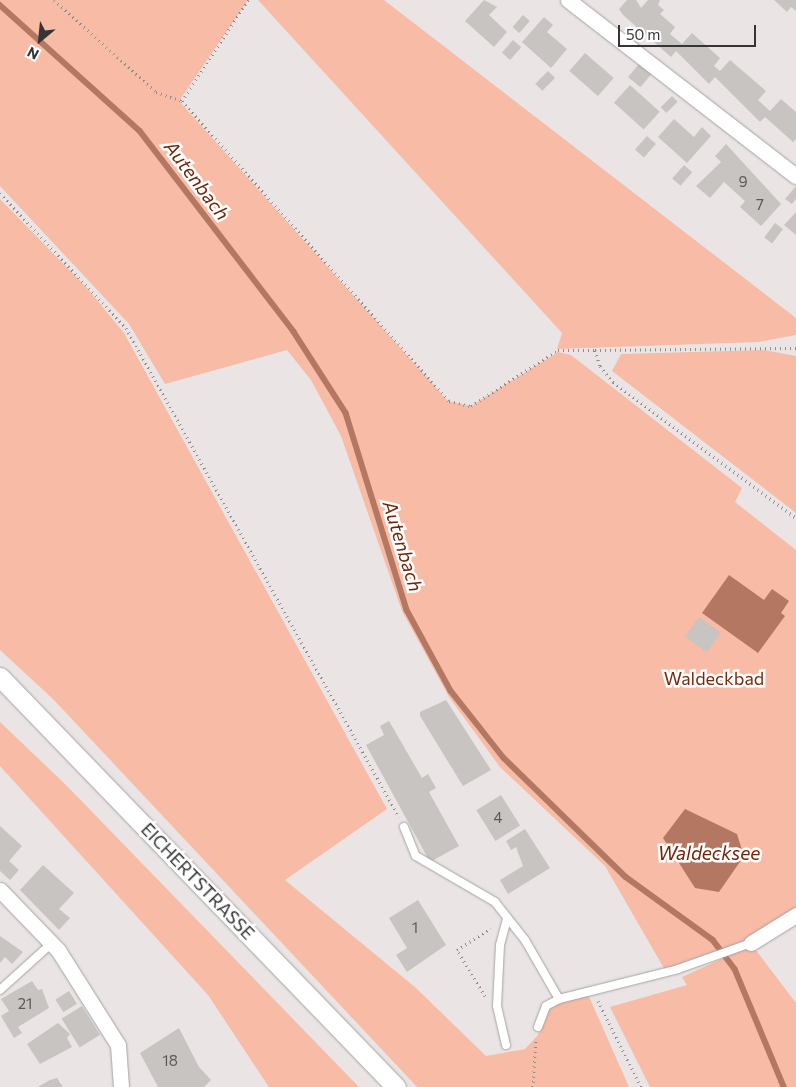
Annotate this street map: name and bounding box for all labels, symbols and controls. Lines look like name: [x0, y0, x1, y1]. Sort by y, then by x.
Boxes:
north arrow: [15, 15, 65, 65]
scale bar: [621, 15, 758, 47]
text: 50 m: [626, 25, 660, 43]
text: N: [24, 44, 41, 64]
water label: Autenbach: [160, 136, 234, 224]
house number: 9: [738, 173, 748, 191]
house number: 7: [756, 196, 764, 214]
water label: Autenbach: [378, 498, 428, 594]
park label: Waldeckbad: [664, 667, 764, 689]
house number: 4: [494, 809, 502, 827]
street label: EICHERTSTRASSE: [137, 818, 259, 944]
water label: Waldecksee: [658, 842, 760, 864]
house number: 1: [412, 919, 418, 937]
house number: 21: [18, 995, 32, 1013]
house number: 18: [162, 1052, 178, 1070]

